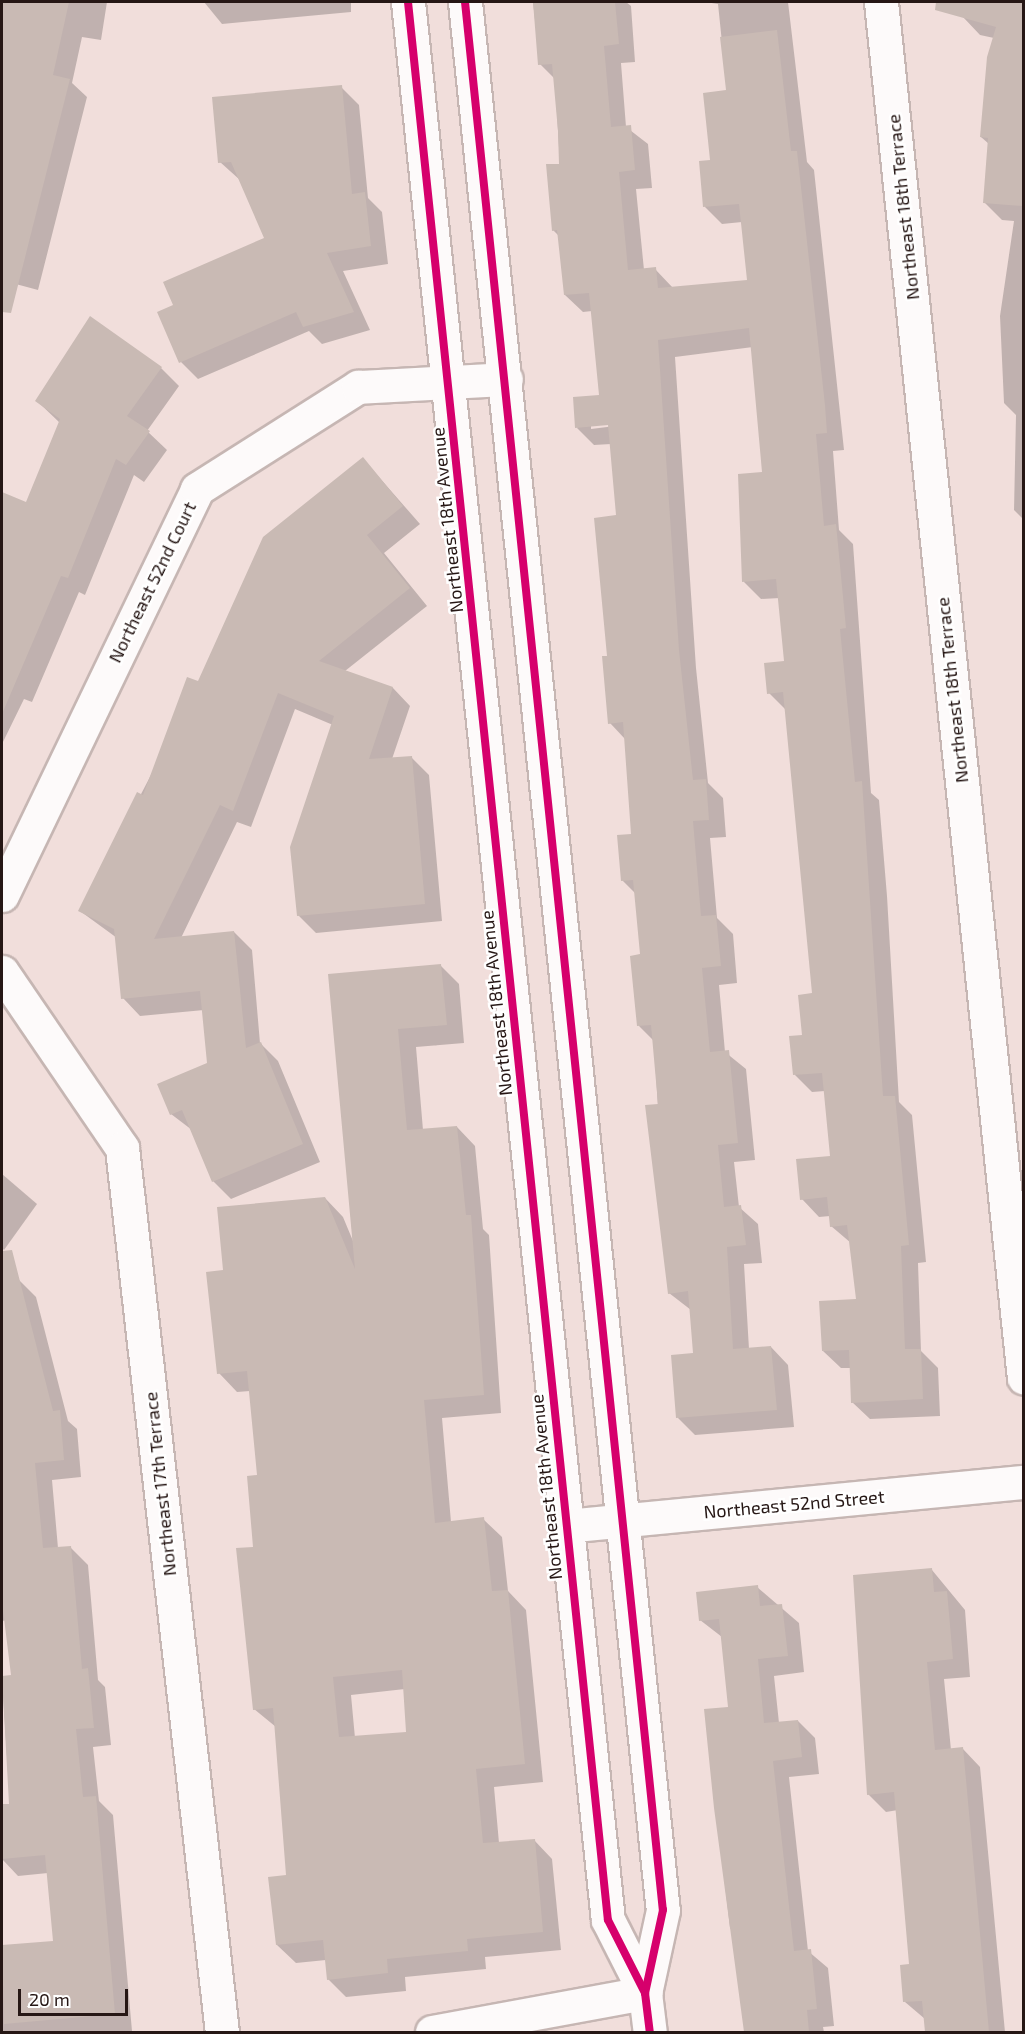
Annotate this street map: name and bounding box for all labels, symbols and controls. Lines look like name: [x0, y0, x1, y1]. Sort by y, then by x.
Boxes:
street label: Northeast 18th Terrace: [882, 113, 924, 301]
street label: Northeast 18th Avenue: [426, 426, 468, 614]
street label: Northeast 52nd Court: [104, 498, 200, 666]
street label: Northeast 18th Terrace: [931, 596, 973, 784]
street label: Northeast 18th Avenue: [475, 909, 517, 1097]
street label: Northeast 17th Terrace: [140, 1391, 180, 1577]
street label: Northeast 18th Avenue: [525, 1393, 567, 1581]
street label: Northeast 52nd Street: [703, 1485, 885, 1523]
scale bar: [21, 1977, 130, 2015]
text: 20 m: [29, 1988, 70, 2010]

